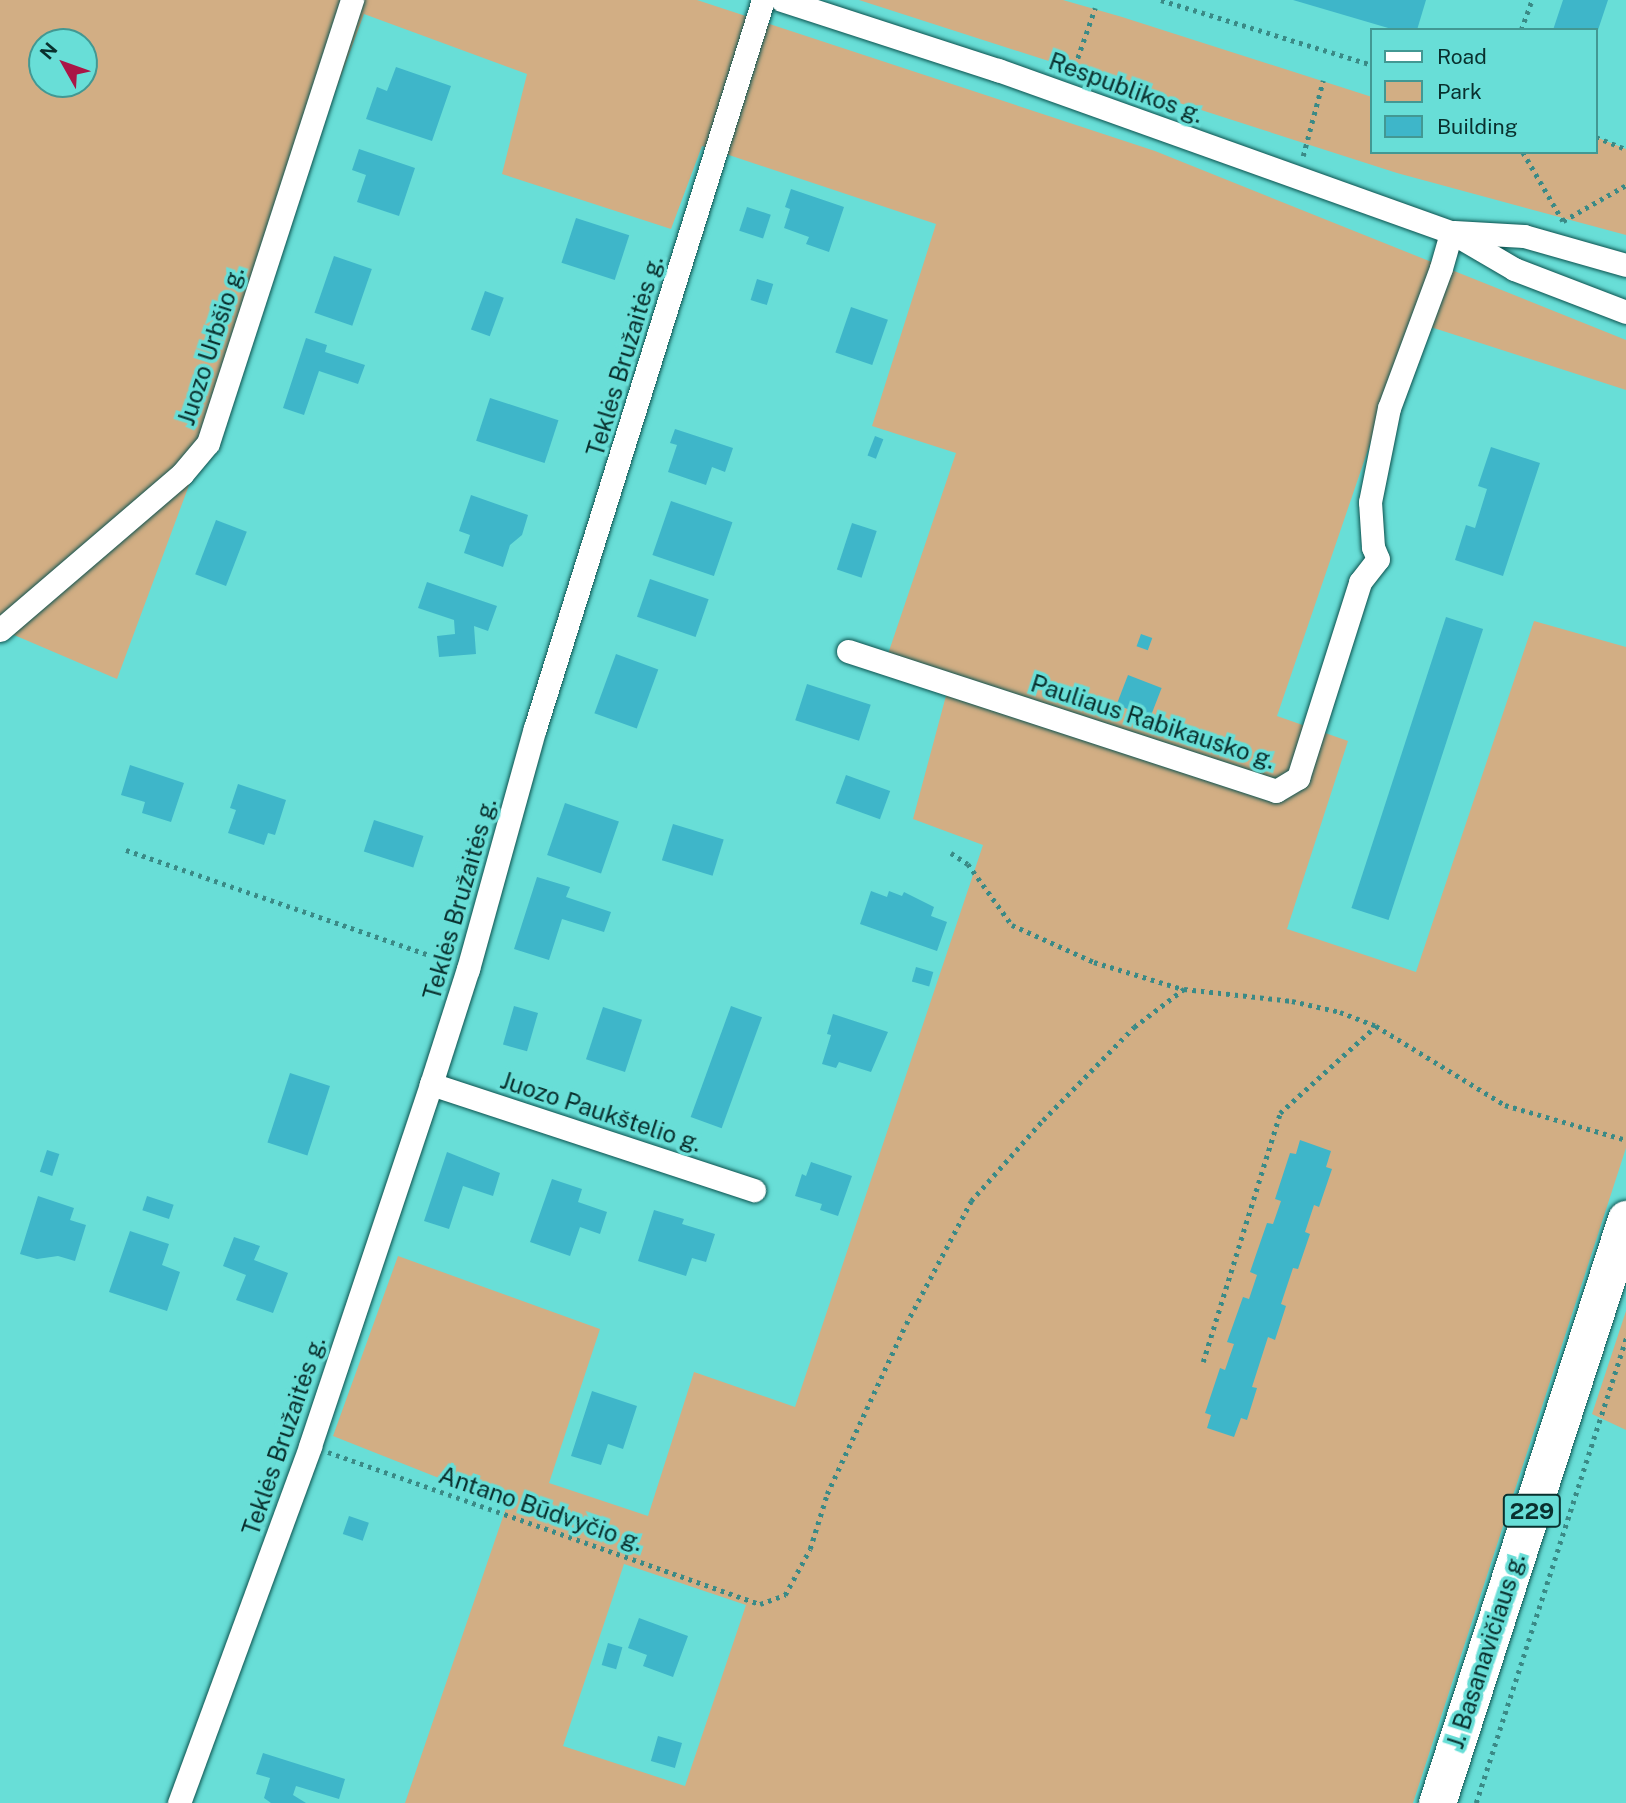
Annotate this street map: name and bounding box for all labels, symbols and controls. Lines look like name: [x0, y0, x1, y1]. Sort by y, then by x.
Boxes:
north arrow: [28, 28, 98, 98]
legend: [1370, 28, 1598, 154]
text: N: [35, 38, 62, 64]
text: Road: [1437, 44, 1487, 69]
street label: Respublikos g.: [1045, 47, 1207, 129]
text: Park: [1437, 79, 1482, 104]
text: Building: [1437, 114, 1518, 139]
street label: Teklės Bružaitės g.: [581, 252, 669, 460]
street label: Juozo Urbšio g.: [172, 263, 250, 429]
street label: Pauliaus Rabikausko g.: [1027, 669, 1279, 775]
street label: Teklės Bružaitės g.: [417, 795, 503, 1003]
street label: Juozo Paukštelio g.: [497, 1066, 705, 1158]
street label: Teklės Bružaitės g.: [236, 1333, 332, 1539]
street label: Antano Būdvyčio g.: [435, 1461, 647, 1557]
road number: 229: [1502, 1492, 1562, 1530]
street label: J. Basanavičiaus g.: [1441, 1549, 1531, 1753]

